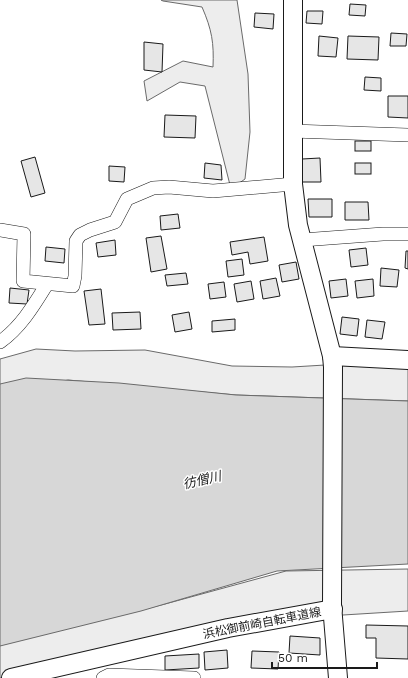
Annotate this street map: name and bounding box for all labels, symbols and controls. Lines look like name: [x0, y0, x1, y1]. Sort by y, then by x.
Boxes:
water label: 彷僧川: [181, 468, 225, 492]
street label: 浜松御前崎自転車道線: [202, 605, 322, 641]
scale bar: [272, 644, 377, 670]
text: 50 m: [278, 651, 308, 665]

